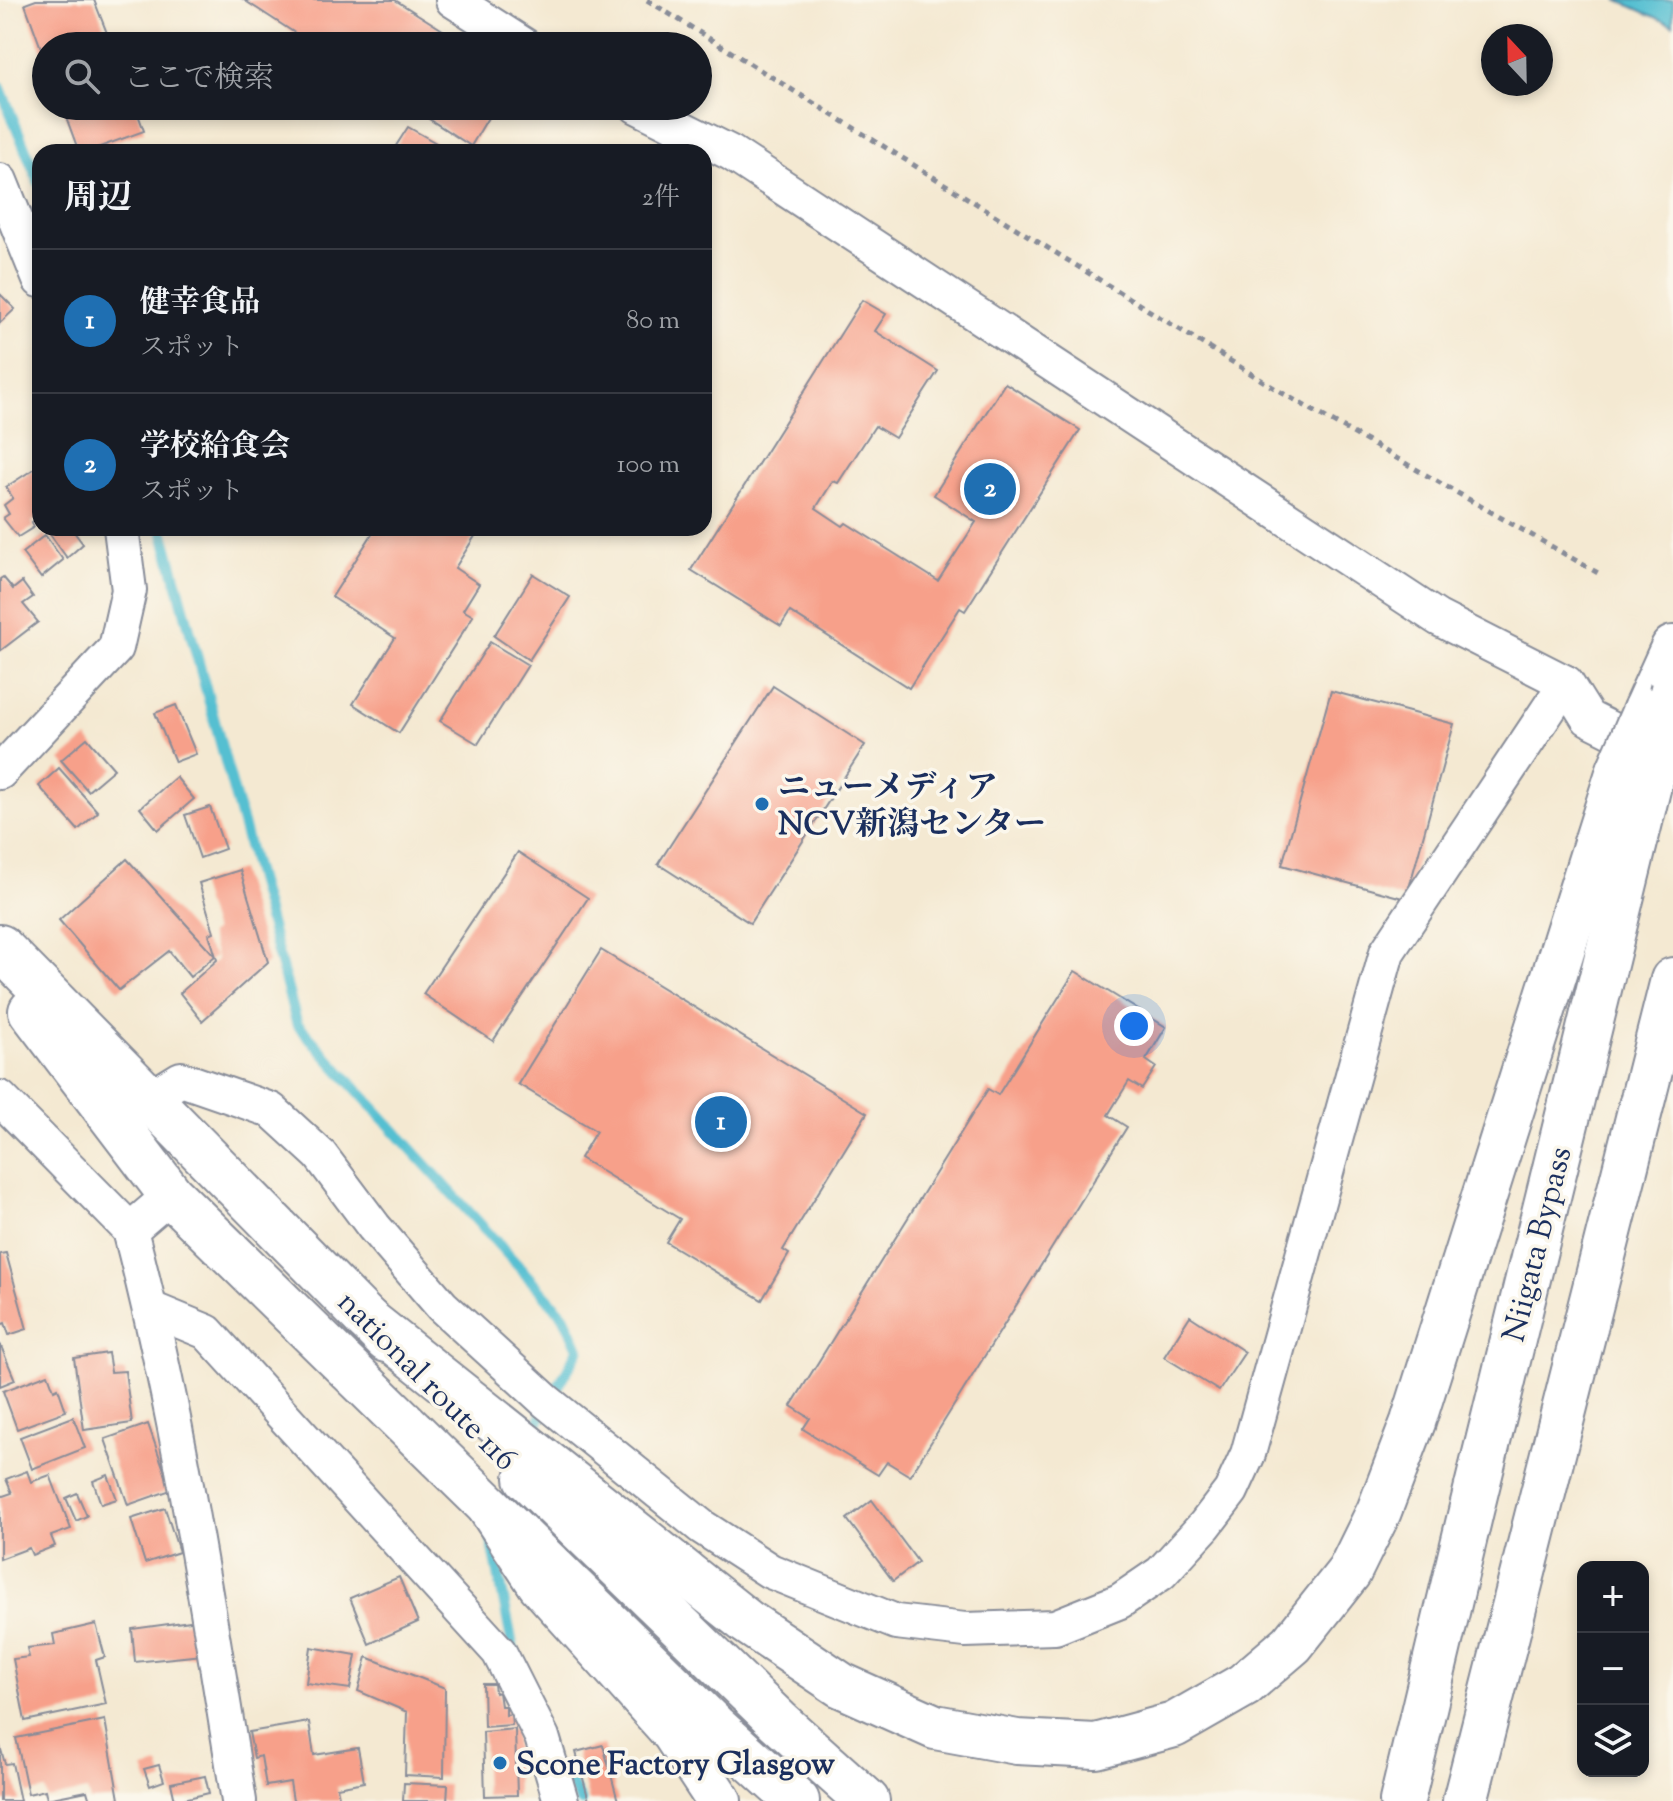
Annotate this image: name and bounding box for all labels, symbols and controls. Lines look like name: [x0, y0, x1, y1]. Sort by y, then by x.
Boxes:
north arrow: [1481, 24, 1553, 96]
search box: [32, 32, 712, 120]
icon: search: [60, 54, 104, 98]
text: ここで検索: [124, 58, 274, 101]
text: 周辺: [64, 175, 132, 224]
text: 2件: [642, 180, 680, 217]
text: 健幸食品: [140, 282, 260, 325]
text: 1: [86, 303, 94, 340]
text: 80 m: [626, 303, 680, 340]
text: スポット: [140, 330, 244, 367]
text: 学校給食会: [140, 426, 290, 469]
text: 2: [84, 447, 96, 484]
text: 100 m: [617, 447, 680, 484]
pin: 2: [964, 459, 1016, 519]
text: スポット: [140, 474, 244, 511]
place label: ニューメディア NCV新潟センター: [778, 766, 1046, 849]
marker: ニューメディア NCV新潟センター: [753, 795, 771, 813]
your location: [1114, 1006, 1154, 1046]
pin: 1: [695, 1092, 747, 1152]
street label: Niigata Bypass: [1492, 1142, 1585, 1347]
street label: national route 116: [325, 1282, 526, 1483]
map controls: [1577, 1561, 1649, 1777]
button: +: [1577, 1561, 1649, 1633]
button: −: [1577, 1633, 1649, 1705]
button: layers: [1577, 1705, 1649, 1777]
place label: Scone Factory Glasgow: [516, 1743, 835, 1789]
marker: Scone Factory Glasgow: [491, 1754, 509, 1772]

